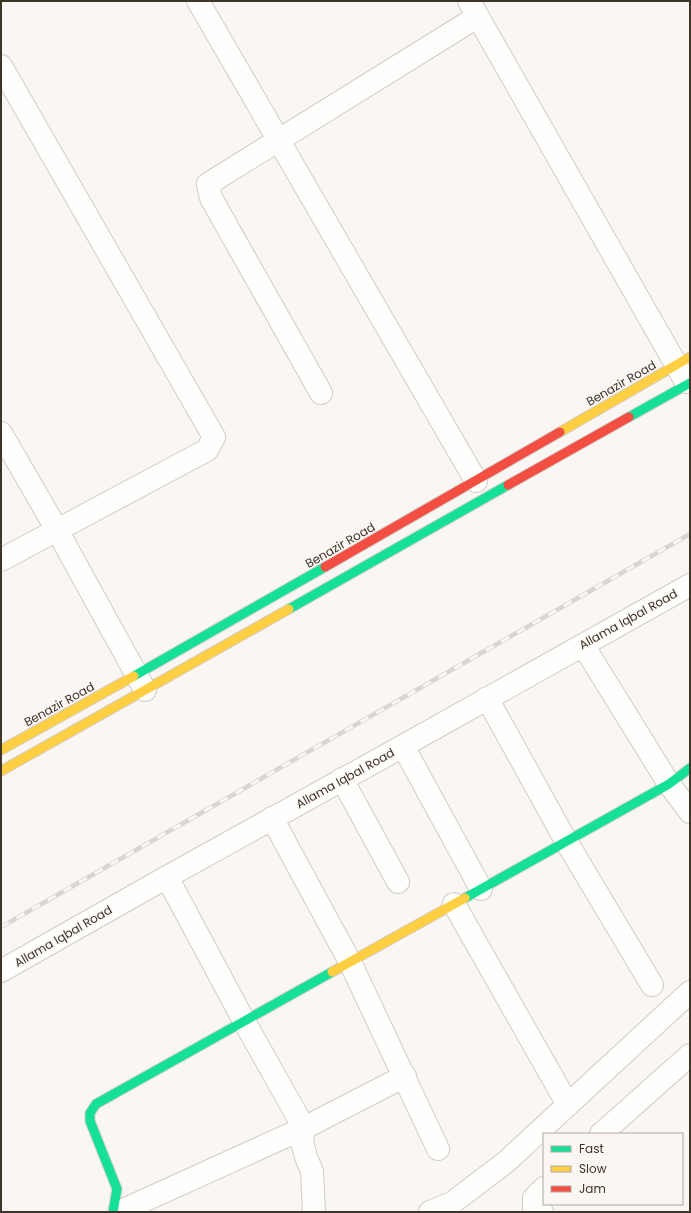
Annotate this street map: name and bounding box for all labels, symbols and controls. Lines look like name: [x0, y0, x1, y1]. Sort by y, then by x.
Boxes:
street label: Benazir Road: [583, 356, 659, 410]
street label: Benazir Road: [302, 518, 378, 572]
street label: Allama Iqbal Road: [576, 585, 680, 653]
street label: Benazir Road: [21, 678, 97, 730]
street label: Allama Iqbal Road: [293, 744, 397, 812]
street label: Allama Iqbal Road: [11, 901, 115, 971]
legend: [543, 1133, 683, 1205]
text: Fast: [579, 1140, 604, 1157]
text: Slow: [579, 1160, 607, 1177]
text: Jam: [579, 1180, 606, 1197]

